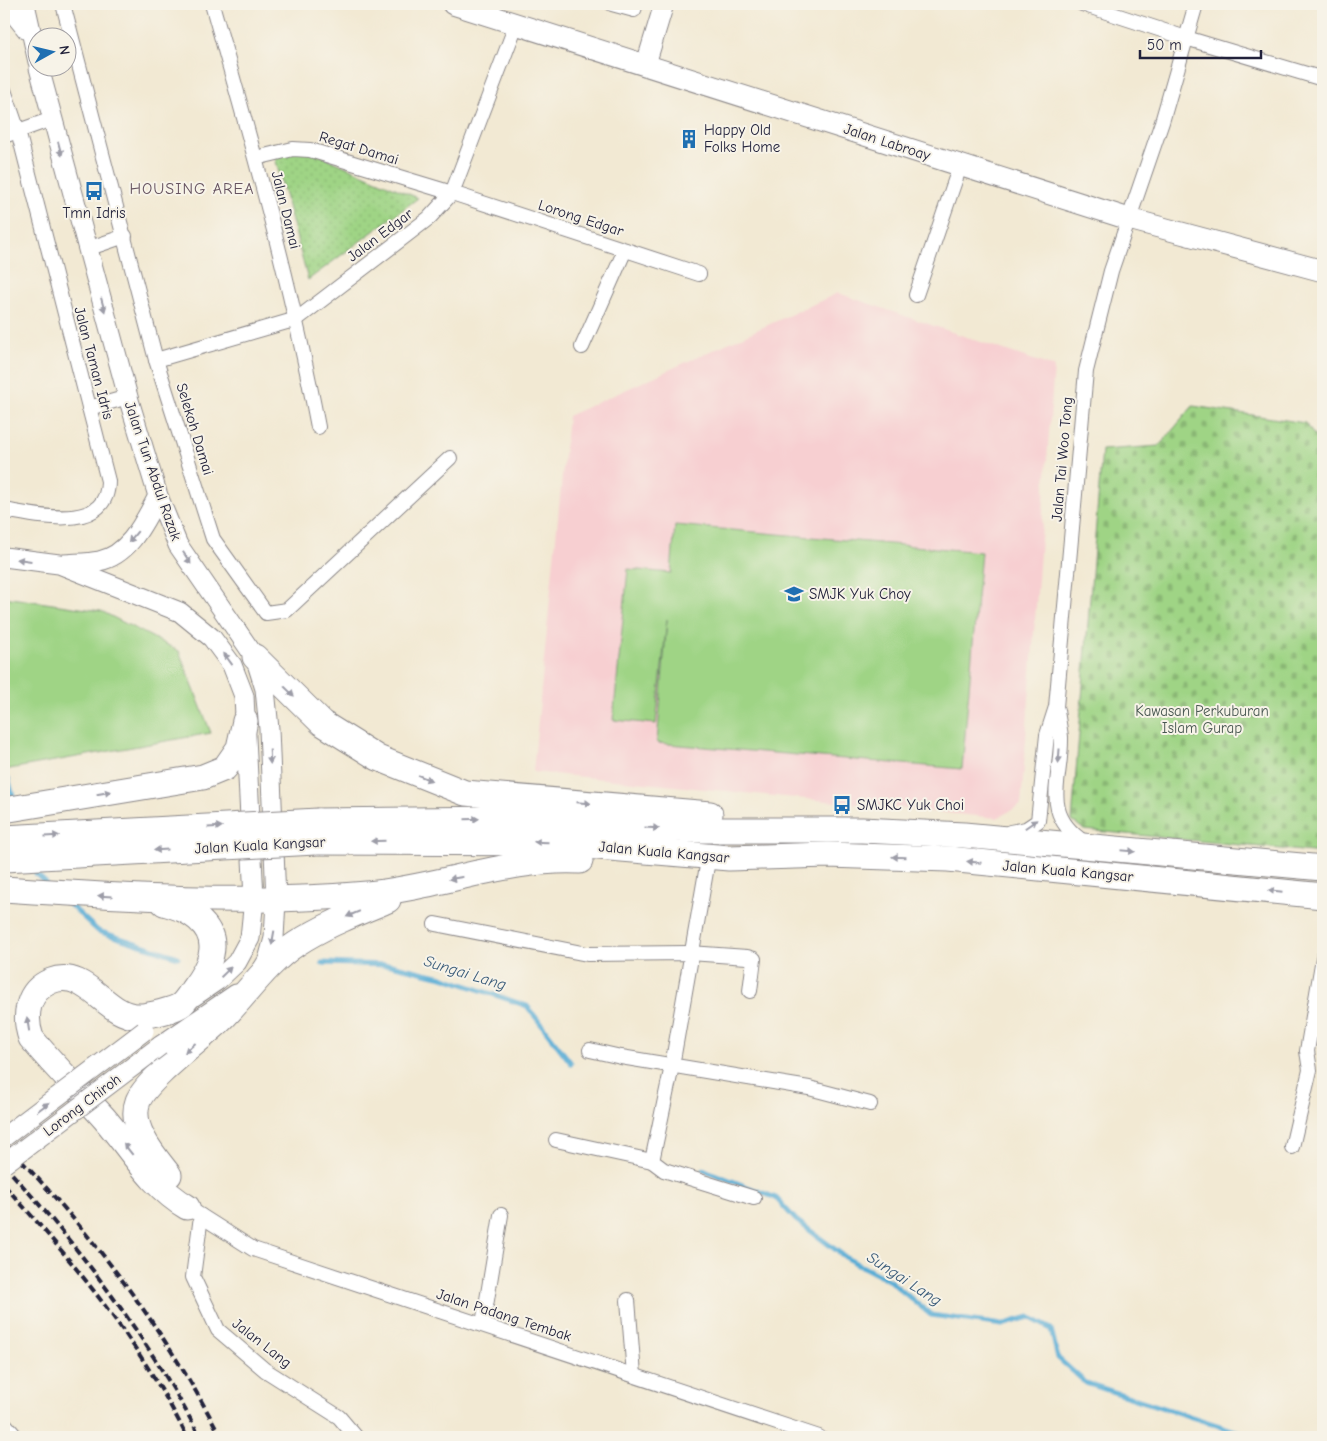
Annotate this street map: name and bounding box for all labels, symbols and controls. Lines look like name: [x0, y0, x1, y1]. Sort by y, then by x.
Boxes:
north arrow: [28, 28, 78, 78]
scale bar: [1140, 28, 1261, 60]
text: 50 m: [1147, 36, 1182, 54]
text: N: [55, 45, 73, 56]
street label: Jalan Labroay: [841, 120, 933, 165]
place label: Happy Old Folks Home: [704, 121, 781, 156]
street label: Regat Damai: [317, 127, 401, 169]
building icon: Happy Old Folks Home: [678, 128, 700, 150]
one-way arrow: [57, 141, 65, 156]
street label: Jalan Damai: [268, 169, 304, 251]
bus stop icon: Tmn Idris: [83, 180, 105, 202]
district label: HOUSING AREA: [129, 180, 255, 198]
street label: Lorong Edgar: [536, 196, 626, 240]
place label: Tmn Idris: [63, 204, 125, 222]
street label: Jalan Edgar: [344, 204, 416, 266]
one-way arrow: [99, 298, 107, 313]
street label: Jalan Taman Idris: [70, 305, 118, 421]
street label: Selekoh Damai: [172, 381, 218, 477]
street label: Jalan Tai Woo Tong: [1048, 396, 1076, 522]
street label: Jalan Tun Abdul Razak: [121, 399, 186, 544]
one-way arrow: [128, 530, 139, 543]
one-way arrow: [182, 552, 191, 565]
one-way arrow: [16, 556, 32, 564]
school or university icon: SMJK Yuk Choy: [783, 583, 805, 605]
place label: SMJK Yuk Choy: [809, 585, 911, 603]
one-way arrow: [223, 652, 233, 666]
one-way arrow: [283, 685, 295, 697]
park label: Kawasan Perkuburan Islam Gurap: [1135, 702, 1269, 737]
one-way arrow: [1055, 748, 1063, 764]
one-way arrow: [267, 749, 275, 765]
one-way arrow: [418, 774, 433, 782]
one-way arrow: [96, 789, 112, 797]
bus stop icon: SMJKC Yuk Choi: [831, 794, 853, 816]
place label: SMJKC Yuk Choi: [857, 796, 964, 814]
one-way arrow: [577, 799, 593, 807]
one-way arrow: [464, 815, 480, 823]
one-way arrow: [1024, 820, 1038, 829]
one-way arrow: [207, 823, 223, 831]
one-way arrow: [644, 824, 660, 832]
one-way arrow: [45, 831, 61, 839]
street label: Jalan Kuala Kangsar: [194, 833, 326, 857]
one-way arrow: [370, 837, 386, 845]
street label: Jalan Kuala Kangsar: [598, 837, 730, 867]
one-way arrow: [532, 838, 548, 846]
one-way arrow: [153, 847, 169, 855]
one-way arrow: [1120, 847, 1136, 855]
one-way arrow: [891, 853, 907, 861]
street label: Jalan Kuala Kangsar: [1002, 856, 1134, 886]
one-way arrow: [965, 857, 981, 865]
one-way arrow: [448, 875, 464, 883]
one-way arrow: [1266, 887, 1282, 895]
one-way arrow: [97, 891, 113, 899]
one-way arrow: [345, 911, 360, 919]
one-way arrow: [269, 931, 277, 947]
water label: Sungai Lang: [422, 952, 508, 994]
one-way arrow: [220, 966, 232, 978]
one-way arrow: [23, 1015, 31, 1031]
one-way arrow: [185, 1042, 197, 1054]
street label: Lorong Chiroh: [40, 1070, 124, 1140]
one-way arrow: [36, 1102, 49, 1113]
one-way arrow: [122, 1143, 133, 1156]
water label: Sungai Lang: [863, 1248, 945, 1310]
street label: Jalan Padang Tembak: [434, 1285, 575, 1346]
street label: Jalan Lang: [229, 1314, 295, 1372]

